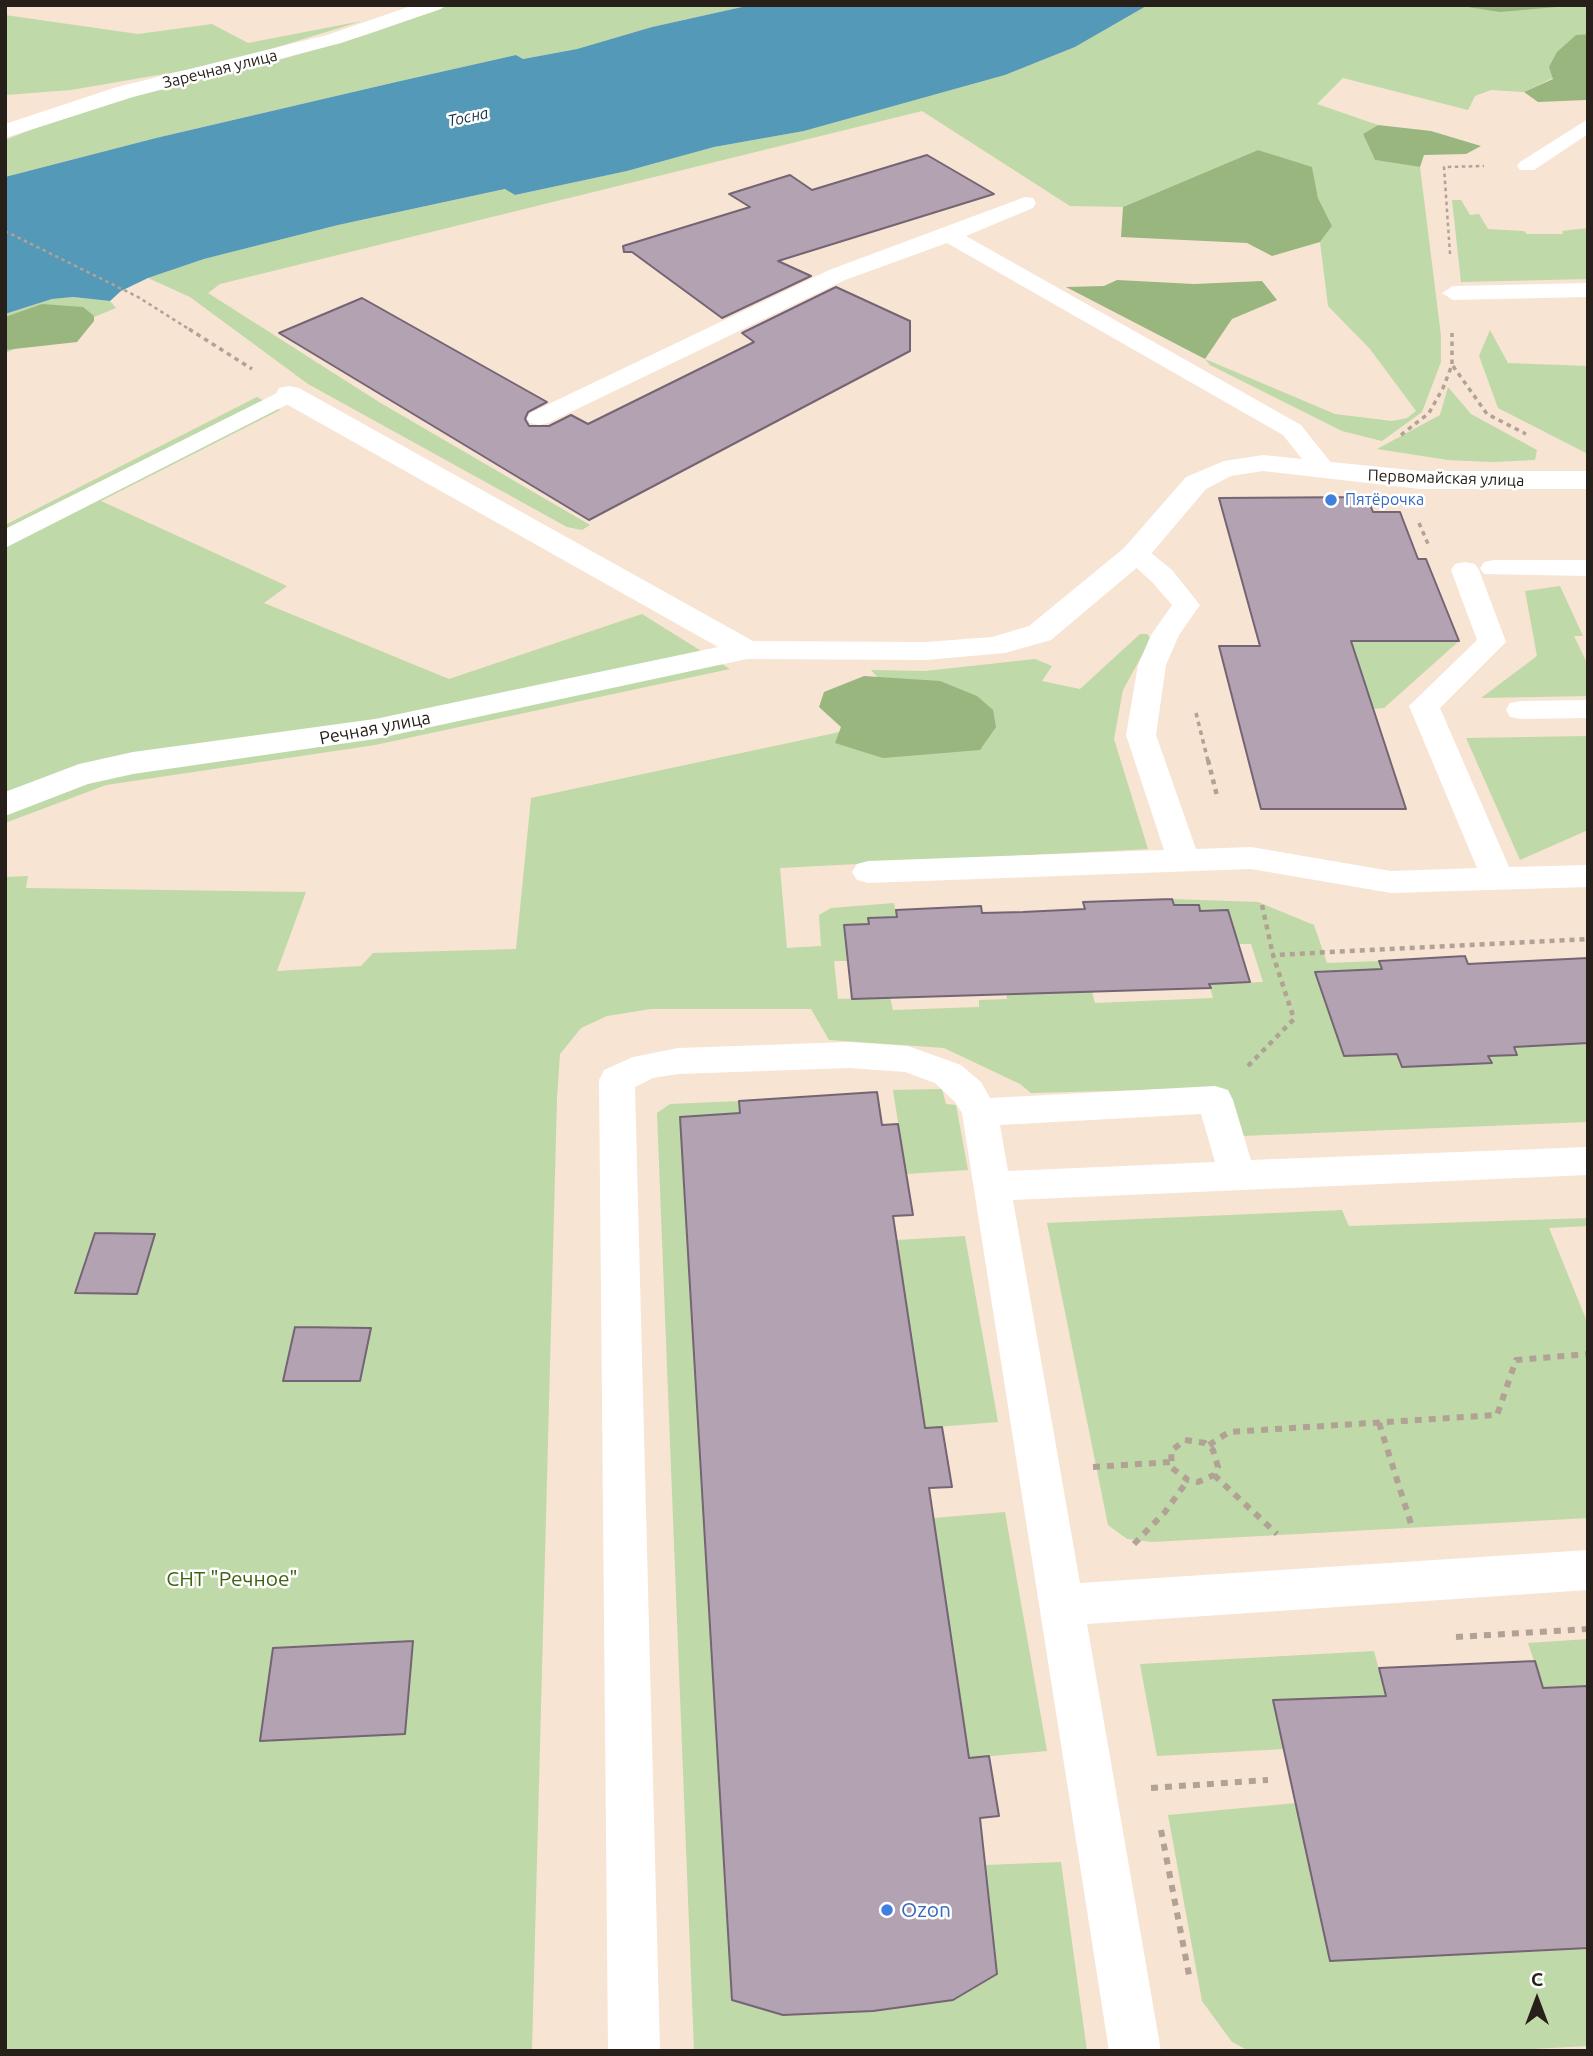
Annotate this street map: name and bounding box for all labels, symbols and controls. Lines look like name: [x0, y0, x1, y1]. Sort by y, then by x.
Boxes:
street label: Заречная улица: [161, 45, 279, 93]
water label: Тосна: [446, 103, 490, 131]
street label: Первомайская улица: [1367, 466, 1525, 490]
place label: Пятёрочка: [1345, 490, 1424, 510]
marker: Пятёрочка: [1323, 492, 1339, 508]
street label: Речная улица: [318, 707, 432, 749]
park label: СНТ "Речное": [166, 1566, 298, 1592]
place label: Ozon: [901, 1897, 951, 1923]
marker: Ozon: [879, 1902, 895, 1918]
north arrow: [1502, 1965, 1572, 2035]
text: С: [1531, 1968, 1543, 1990]

